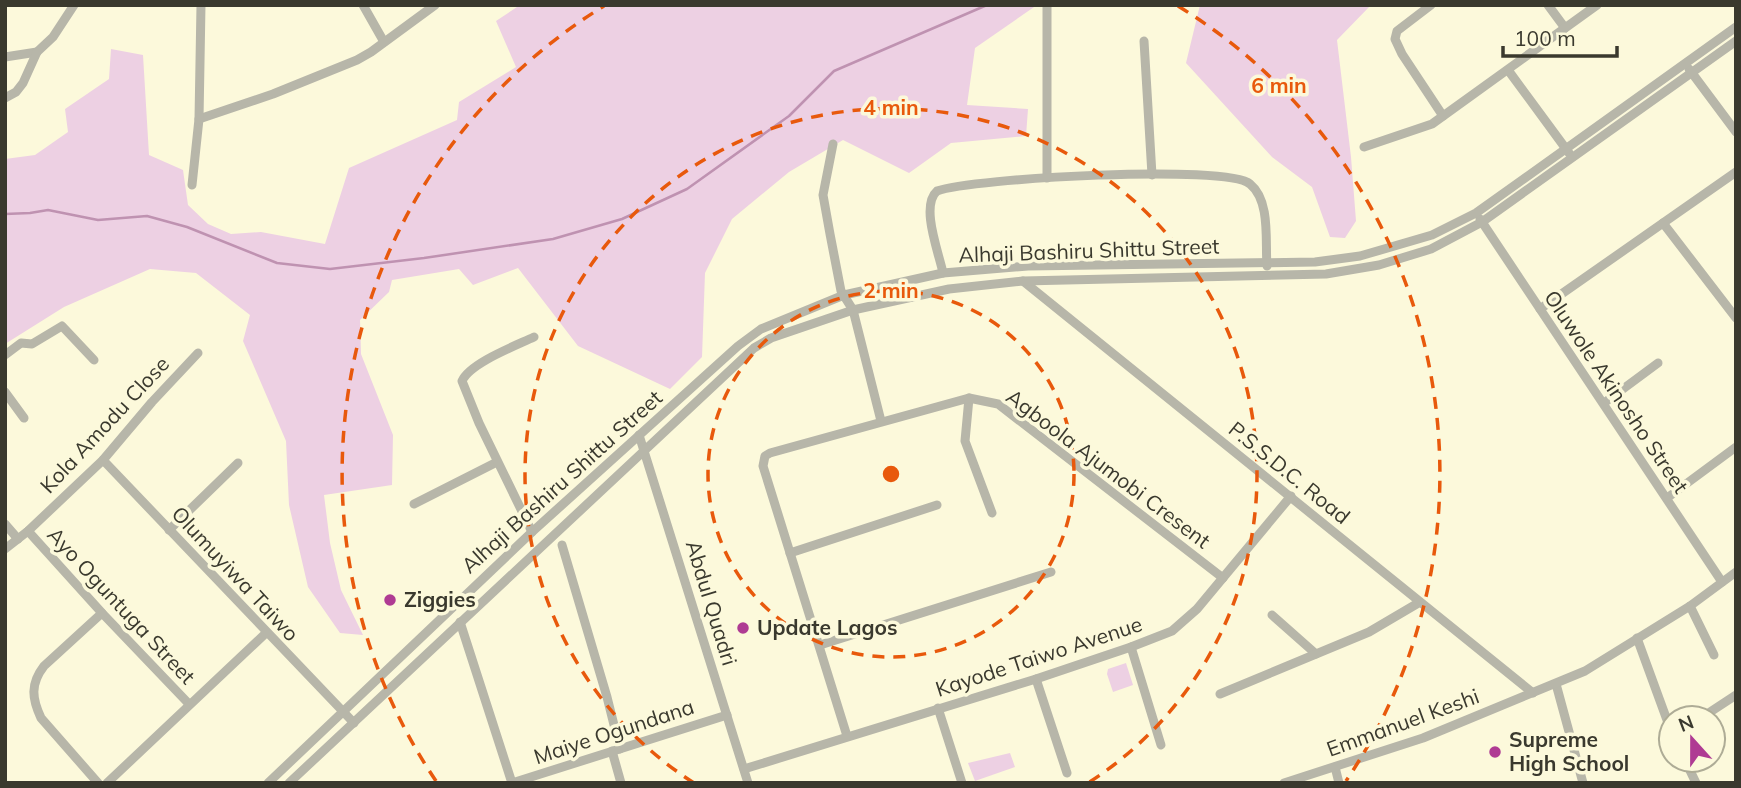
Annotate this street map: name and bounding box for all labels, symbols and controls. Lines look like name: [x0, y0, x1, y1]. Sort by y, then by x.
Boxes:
scale bar: [1503, 14, 1617, 58]
text: 100 m: [1514, 25, 1576, 51]
text: 6 min: [1251, 72, 1307, 98]
text: 4 min: [863, 94, 919, 120]
street label: Alhaji Bashiru Shittu Street: [958, 232, 1220, 268]
text: 2 min: [863, 277, 919, 303]
street label: Oluwole Akinosho Street: [1539, 285, 1694, 498]
street label: Kola Amodu Close: [34, 351, 174, 498]
street label: Agboola Ajumobi Cresent: [1002, 383, 1216, 553]
street label: Alhaji Bashiru Shittu Street: [456, 384, 667, 578]
street label: P.S.S.D.C. Road: [1224, 415, 1355, 529]
centre of rings: [879, 462, 903, 486]
street label: Olumuyiwa Taiwo: [167, 500, 305, 646]
street label: Ayo Oguntuga Street: [42, 522, 201, 689]
street label: Abdul Quadri: [681, 537, 743, 668]
place label: Ziggies: [404, 586, 476, 612]
marker: Ziggies: [382, 592, 398, 608]
street label: Kayode Taiwo Avenue: [932, 610, 1145, 702]
place label: Update Lagos: [757, 614, 898, 640]
marker: Update Lagos: [735, 620, 751, 636]
street label: Emmanuel Keshi: [1323, 682, 1482, 762]
street label: Maiye Ogundana: [530, 693, 697, 769]
north arrow: [1657, 704, 1727, 774]
text: N: [1675, 709, 1697, 737]
place label: Supreme High School: [1509, 726, 1629, 776]
marker: Supreme High School: [1487, 744, 1503, 760]

